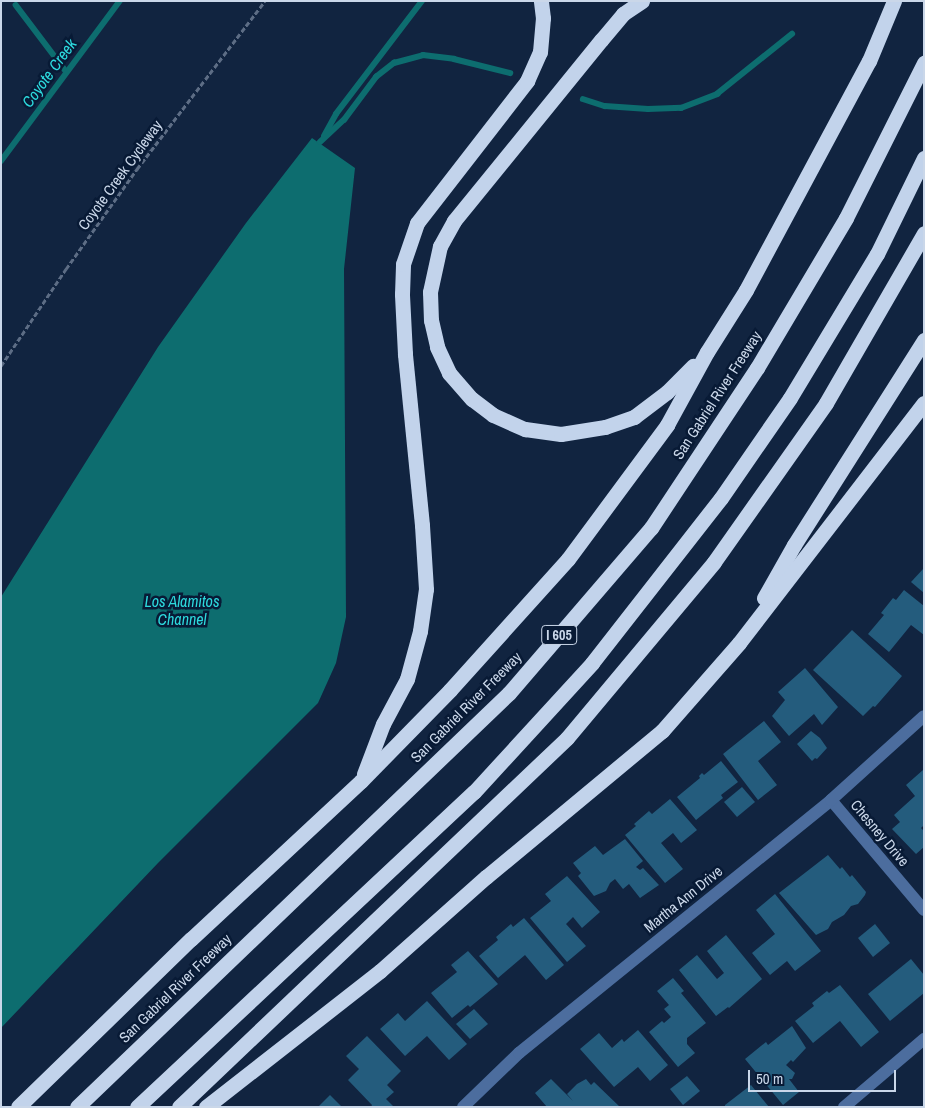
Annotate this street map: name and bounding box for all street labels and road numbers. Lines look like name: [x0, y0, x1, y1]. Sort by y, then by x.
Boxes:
street label: Coyote Creek Cycleway: [74, 117, 166, 233]
street label: San Gabriel River Freeway: [669, 328, 765, 462]
road number: I 605: [540, 624, 578, 646]
street label: San Gabriel River Freeway: [407, 648, 525, 766]
street label: Chesney Drive: [847, 796, 913, 870]
street label: Martha Ann Drive: [640, 862, 726, 936]
street label: San Gabriel River Freeway: [115, 930, 235, 1046]

